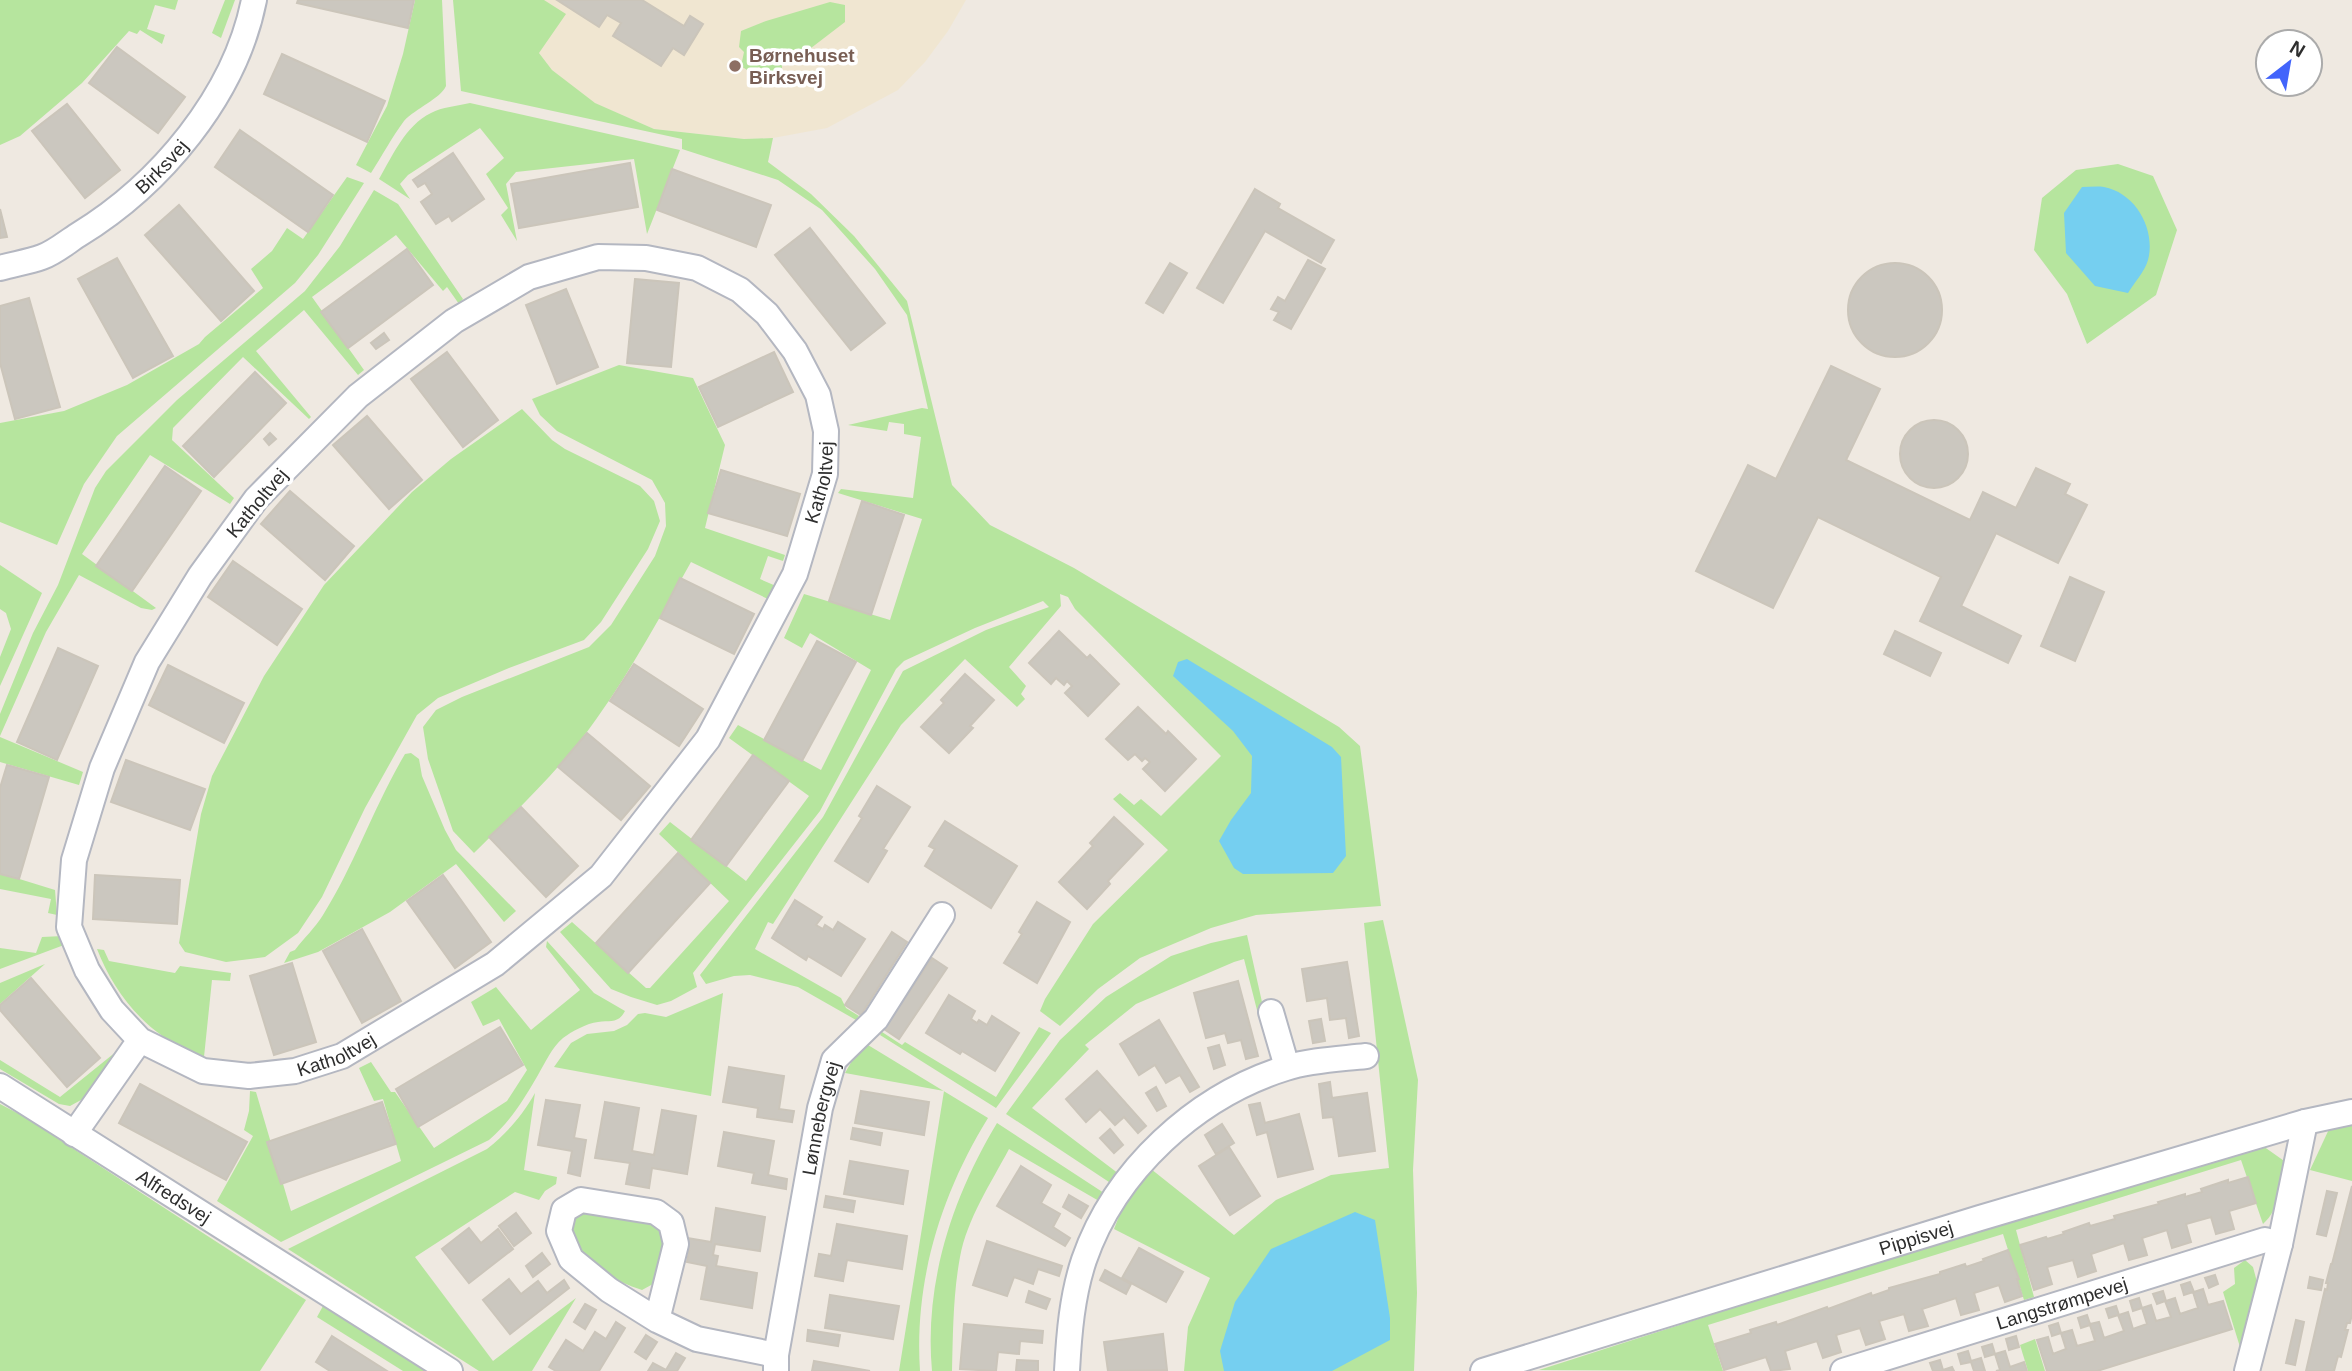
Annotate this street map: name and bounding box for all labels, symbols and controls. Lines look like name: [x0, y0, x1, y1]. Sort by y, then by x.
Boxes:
north arrow: [2254, 28, 2324, 98]
text: N: [2286, 36, 2309, 61]
place label: Børnehuset Birksvej: [749, 45, 855, 88]
marker: Børnehuset Birksvej: [727, 58, 743, 74]
street label: Birksvej: [131, 135, 192, 198]
street label: Katholtvej: [800, 441, 836, 526]
street label: Katholtvej: [222, 464, 292, 542]
street label: Katholtvej: [294, 1028, 379, 1080]
street label: Lønnebergvej: [798, 1059, 844, 1177]
street label: Alfredsvej: [133, 1165, 215, 1227]
street label: Pippisvej: [1876, 1216, 1955, 1259]
street label: Langstrømpevej: [1993, 1273, 2130, 1333]

